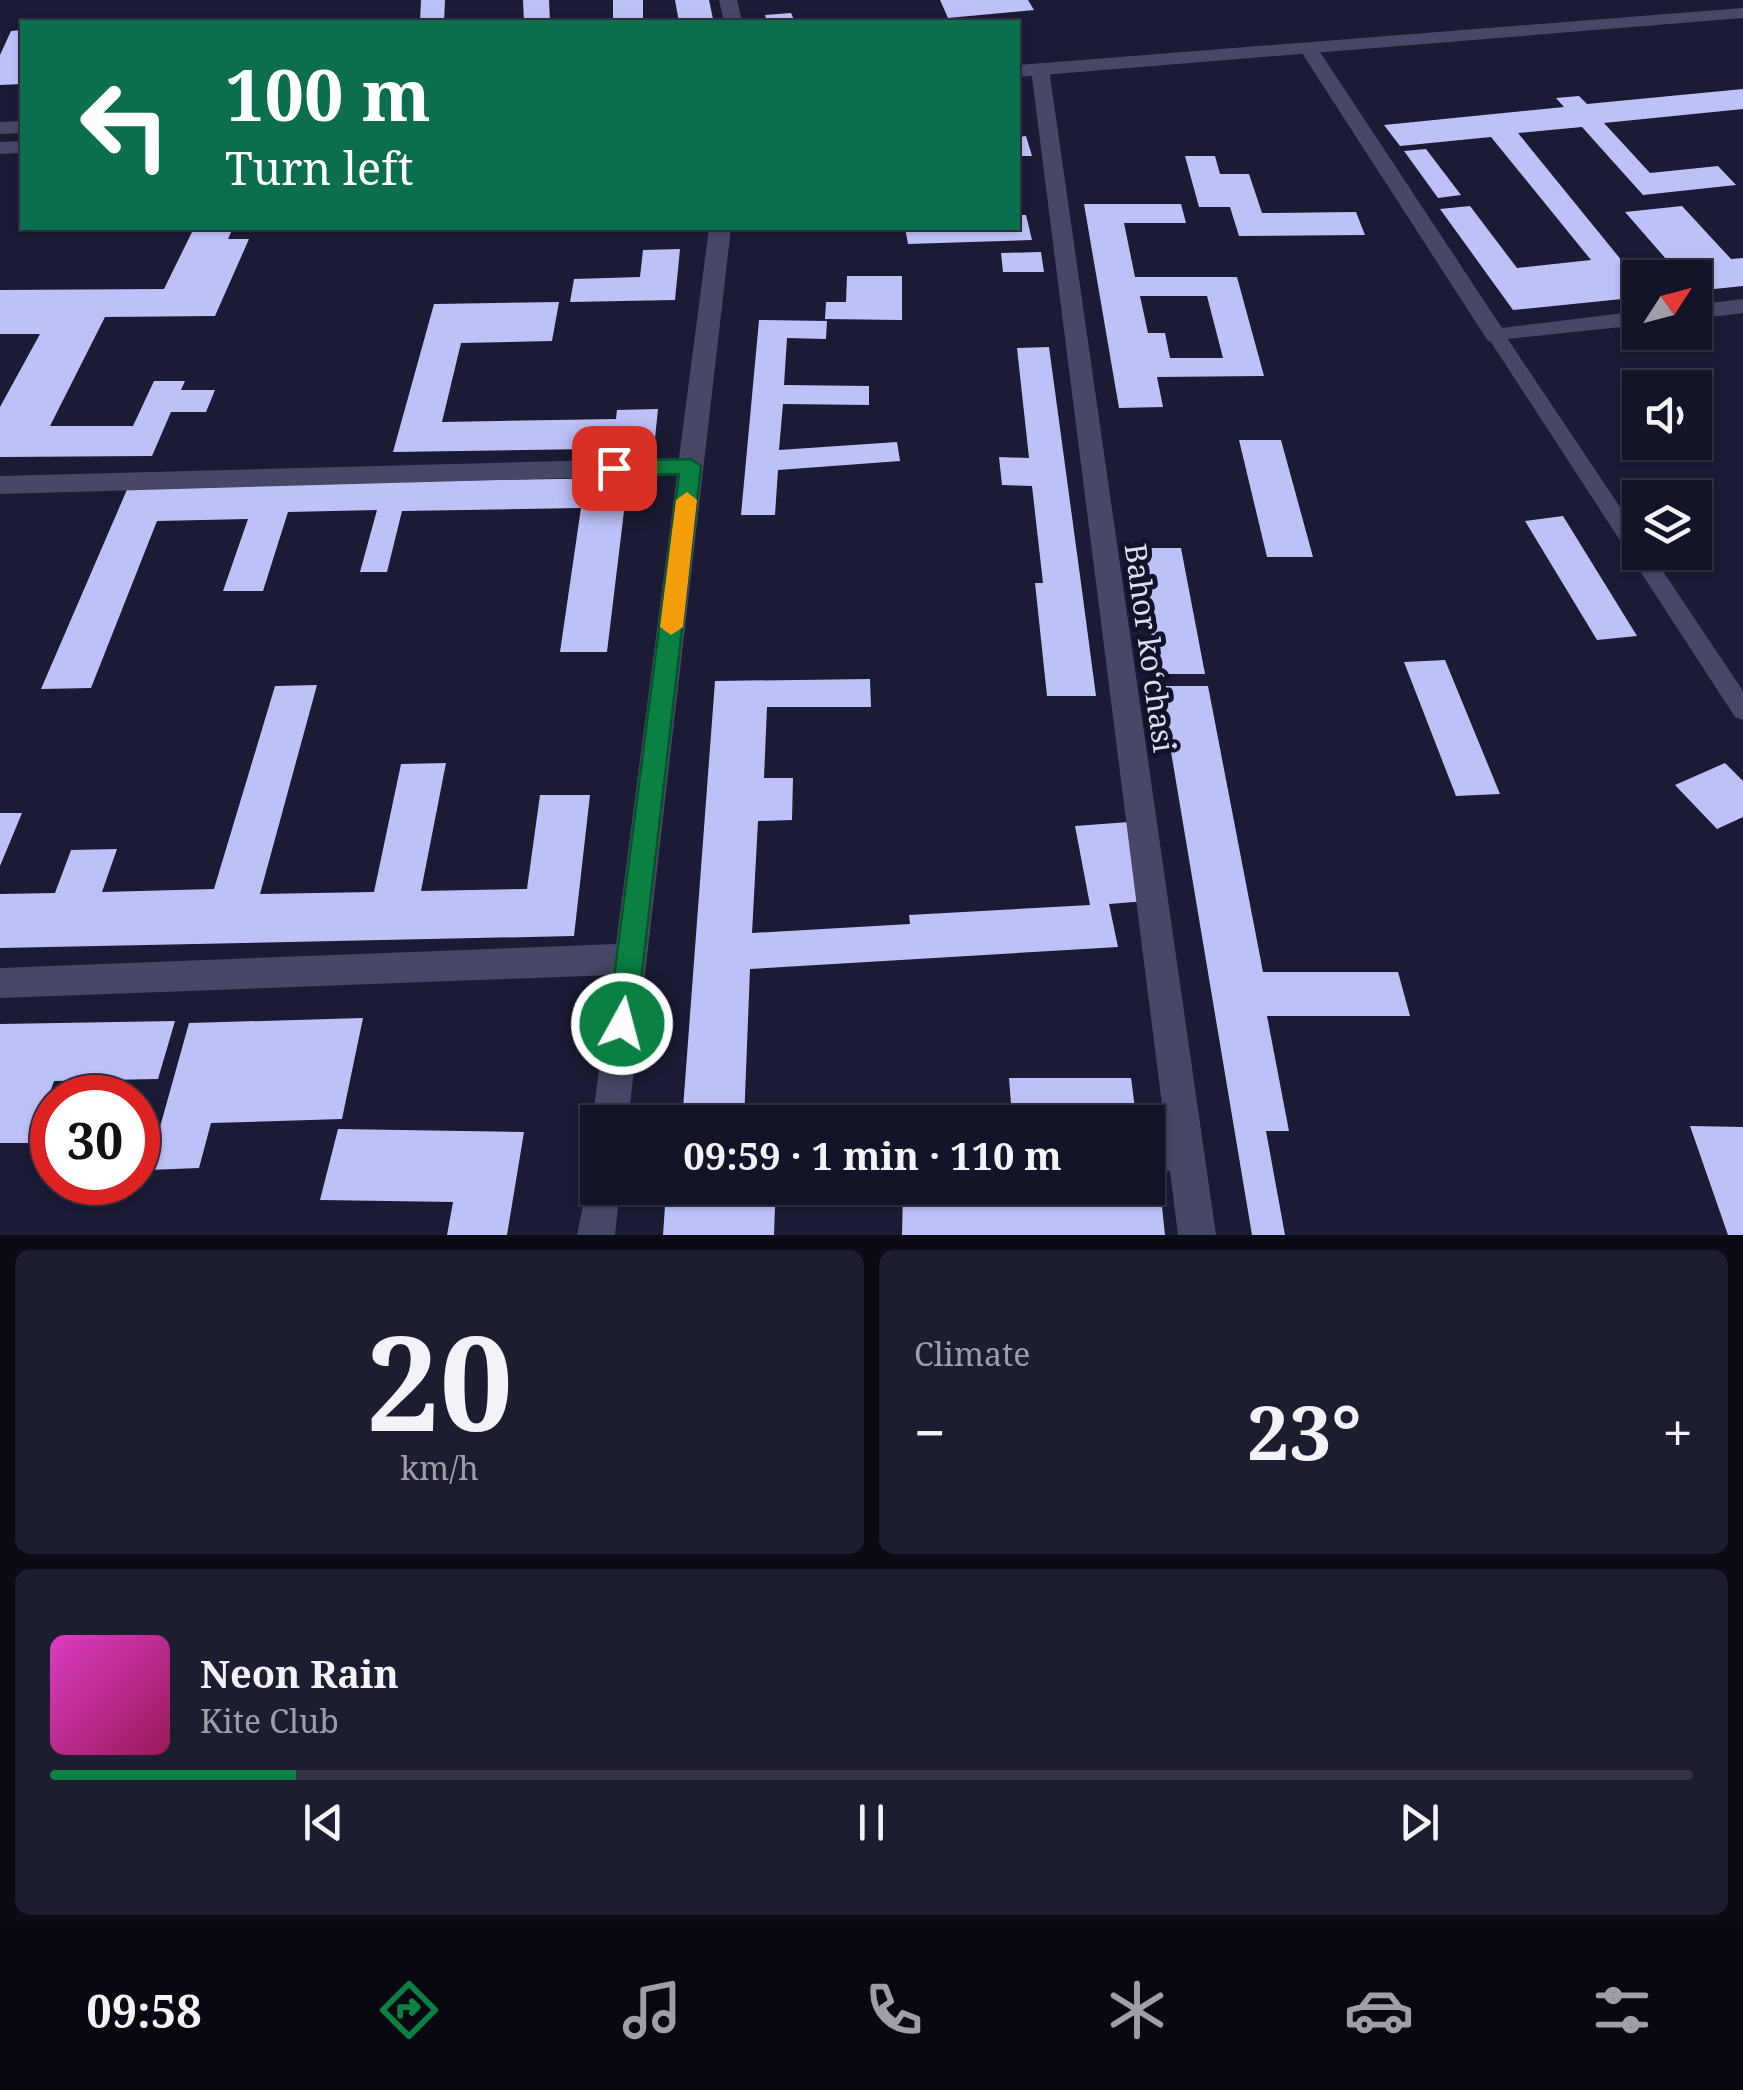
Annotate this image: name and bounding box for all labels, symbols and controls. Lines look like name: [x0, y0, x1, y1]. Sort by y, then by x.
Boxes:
text: 100 m: [225, 46, 431, 142]
icon: left: [60, 60, 190, 190]
text: Turn left: [225, 137, 414, 198]
north arrow: [1622, 260, 1712, 350]
map controls: [1622, 260, 1712, 570]
button: sound: [1622, 370, 1712, 460]
pin: [572, 426, 657, 511]
icon: arrive: [587, 441, 642, 496]
button: layers: [1622, 480, 1712, 570]
street label: Bahor koʻchasi: [1116, 541, 1185, 755]
position arrow: [570, 972, 674, 1076]
speed limit sign: 30: [30, 1075, 160, 1205]
text: 09:59 · 1 min · 110 m: [683, 1129, 1062, 1181]
text: 20: [366, 1292, 513, 1469]
text: Climate: [914, 1332, 1030, 1375]
text: 23°: [1247, 1380, 1361, 1482]
text: −: [914, 1394, 946, 1469]
text: +: [1662, 1394, 1693, 1469]
text: km/h: [400, 1446, 479, 1489]
text: Neon Rain: [200, 1647, 399, 1699]
text: Kite Club: [200, 1699, 339, 1742]
icon: previous: [296, 1795, 351, 1850]
icon: pause: [844, 1795, 899, 1850]
icon: next: [1392, 1795, 1447, 1850]
icon: directions: [374, 1975, 444, 2045]
icon: music: [617, 1975, 687, 2045]
icon: phone: [859, 1975, 929, 2045]
icon: climate: [1102, 1975, 1172, 2045]
icon: car: [1344, 1975, 1414, 2045]
icon: filters: [1587, 1975, 1657, 2045]
text: 09:58: [86, 1980, 202, 2041]

